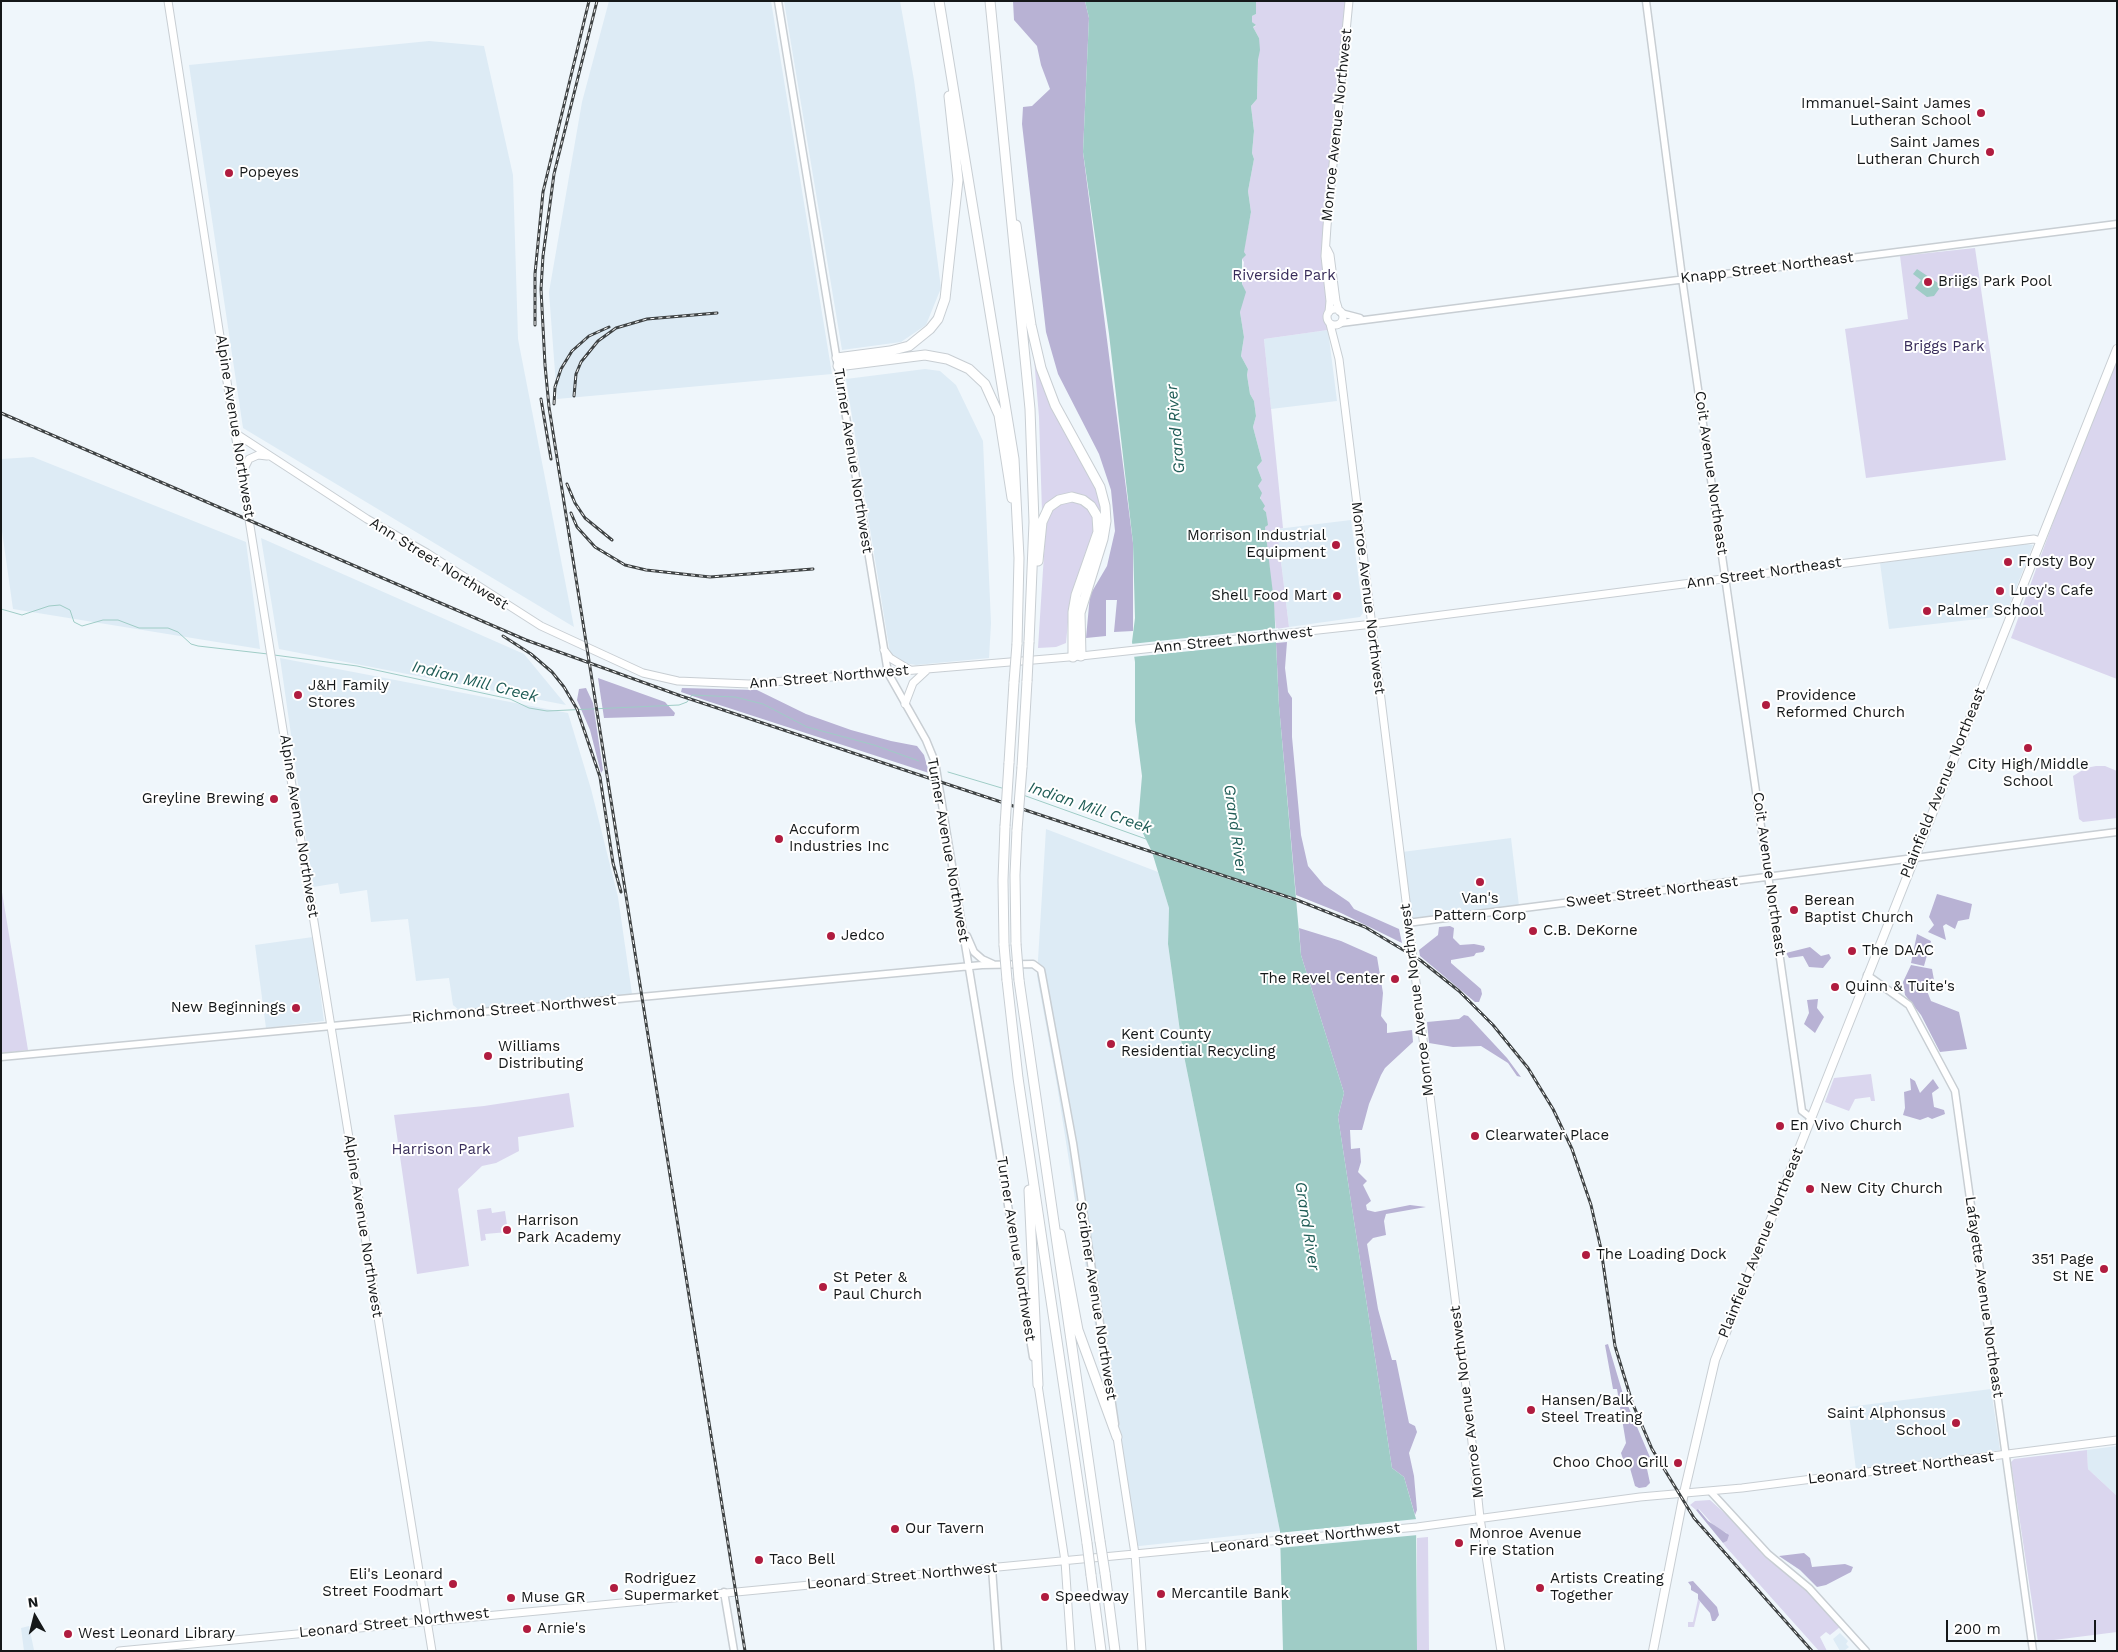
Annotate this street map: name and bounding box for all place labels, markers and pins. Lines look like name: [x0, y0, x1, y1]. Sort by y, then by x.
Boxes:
place label: Immanuel-Saint James Lutheran School: [1801, 95, 1971, 130]
marker: Immanuel-Saint James Lutheran School: [1975, 107, 1987, 119]
place label: Saint James Lutheran Church: [1857, 134, 1980, 169]
marker: Saint James Lutheran Church: [1984, 146, 1996, 158]
place label: Popeyes: [239, 164, 299, 182]
marker: Popeyes: [223, 167, 235, 179]
place label: Briigs Park Pool: [1938, 273, 2052, 291]
marker: Briigs Park Pool: [1922, 276, 1934, 288]
place label: Morrison Industrial Equipment: [1187, 527, 1326, 562]
marker: Morrison Industrial Equipment: [1330, 539, 1342, 551]
place label: Frosty Boy: [2018, 553, 2095, 571]
marker: Frosty Boy: [2002, 556, 2014, 568]
place label: Lucy's Cafe: [2010, 582, 2093, 600]
marker: Lucy's Cafe: [1994, 585, 2006, 597]
place label: Shell Food Mart: [1211, 587, 1327, 605]
marker: Shell Food Mart: [1331, 590, 1343, 602]
place label: Palmer School: [1937, 602, 2043, 620]
marker: Palmer School: [1921, 605, 1933, 617]
place label: J&H Family Stores: [308, 677, 389, 712]
place label: Providence Reformed Church: [1776, 687, 1905, 722]
marker: J&H Family Stores: [292, 689, 304, 701]
marker: Providence Reformed Church: [1760, 699, 1772, 711]
marker: City High/Middle School: [2022, 742, 2034, 754]
place label: City High/Middle School: [1967, 756, 2089, 791]
place label: Greyline Brewing: [142, 790, 264, 808]
marker: Greyline Brewing: [268, 793, 280, 805]
place label: Accuform Industries Inc: [789, 821, 889, 856]
marker: Accuform Industries Inc: [773, 833, 785, 845]
marker: Van's Pattern Corp: [1474, 876, 1486, 888]
place label: Van's Pattern Corp: [1434, 890, 1526, 925]
place label: Berean Baptist Church: [1804, 892, 1914, 927]
marker: Berean Baptist Church: [1788, 904, 1800, 916]
place label: C.B. DeKorne: [1543, 922, 1638, 940]
marker: C.B. DeKorne: [1527, 925, 1539, 937]
place label: Jedco: [841, 927, 885, 945]
marker: Jedco: [825, 930, 837, 942]
place label: The DAAC: [1862, 942, 1934, 960]
marker: The DAAC: [1846, 945, 1858, 957]
place label: The Revel Center: [1260, 970, 1385, 988]
marker: The Revel Center: [1389, 973, 1401, 985]
place label: Quinn & Tuite's: [1845, 978, 1955, 996]
marker: Quinn & Tuite's: [1829, 981, 1841, 993]
place label: New Beginnings: [171, 999, 286, 1017]
marker: New Beginnings: [290, 1002, 302, 1014]
place label: Kent County Residential Recycling: [1121, 1026, 1275, 1061]
place label: Williams Distributing: [498, 1038, 583, 1073]
marker: Kent County Residential Recycling: [1105, 1038, 1117, 1050]
marker: Williams Distributing: [482, 1050, 494, 1062]
place label: En Vivo Church: [1790, 1117, 1902, 1135]
marker: En Vivo Church: [1774, 1120, 1786, 1132]
place label: Clearwater Place: [1485, 1127, 1609, 1145]
marker: Clearwater Place: [1469, 1130, 1481, 1142]
place label: New City Church: [1820, 1180, 1943, 1198]
marker: New City Church: [1804, 1183, 1816, 1195]
place label: Harrison Park Academy: [517, 1212, 621, 1247]
marker: Harrison Park Academy: [501, 1224, 513, 1236]
place label: The Loading Dock: [1596, 1246, 1727, 1264]
marker: The Loading Dock: [1580, 1249, 1592, 1261]
place label: 351 Page St NE: [2031, 1251, 2094, 1286]
marker: 351 Page St NE: [2098, 1263, 2110, 1275]
place label: St Peter & Paul Church: [833, 1269, 922, 1304]
marker: St Peter & Paul Church: [817, 1281, 829, 1293]
place label: Hansen/Balk Steel Treating: [1541, 1392, 1642, 1427]
marker: Hansen/Balk Steel Treating: [1525, 1404, 1537, 1416]
place label: Saint Alphonsus School: [1827, 1405, 1946, 1440]
marker: Saint Alphonsus School: [1950, 1417, 1962, 1429]
place label: Choo Choo Grill: [1552, 1454, 1668, 1472]
marker: Choo Choo Grill: [1672, 1457, 1684, 1469]
place label: Our Tavern: [905, 1520, 984, 1538]
marker: Our Tavern: [889, 1523, 901, 1535]
place label: Monroe Avenue Fire Station: [1469, 1525, 1582, 1560]
marker: Monroe Avenue Fire Station: [1453, 1537, 1465, 1549]
place label: Taco Bell: [769, 1551, 835, 1569]
marker: Taco Bell: [753, 1554, 765, 1566]
place label: Eli's Leonard Street Foodmart: [322, 1566, 443, 1601]
place label: Rodriguez Supermarket: [624, 1570, 719, 1605]
place label: Artists Creating Together: [1550, 1570, 1664, 1605]
marker: Eli's Leonard Street Foodmart: [447, 1578, 459, 1590]
marker: Rodriguez Supermarket: [608, 1582, 620, 1594]
marker: Artists Creating Together: [1534, 1582, 1546, 1594]
place label: Mercantile Bank: [1171, 1585, 1289, 1603]
place label: Speedway: [1055, 1588, 1129, 1606]
marker: Mercantile Bank: [1155, 1588, 1167, 1600]
place label: Muse GR: [521, 1589, 585, 1607]
marker: Speedway: [1039, 1591, 1051, 1603]
marker: Muse GR: [505, 1592, 517, 1604]
place label: Arnie's: [537, 1620, 586, 1638]
marker: Arnie's: [521, 1623, 533, 1635]
place label: West Leonard Library: [78, 1625, 235, 1643]
marker: West Leonard Library: [62, 1628, 74, 1640]

